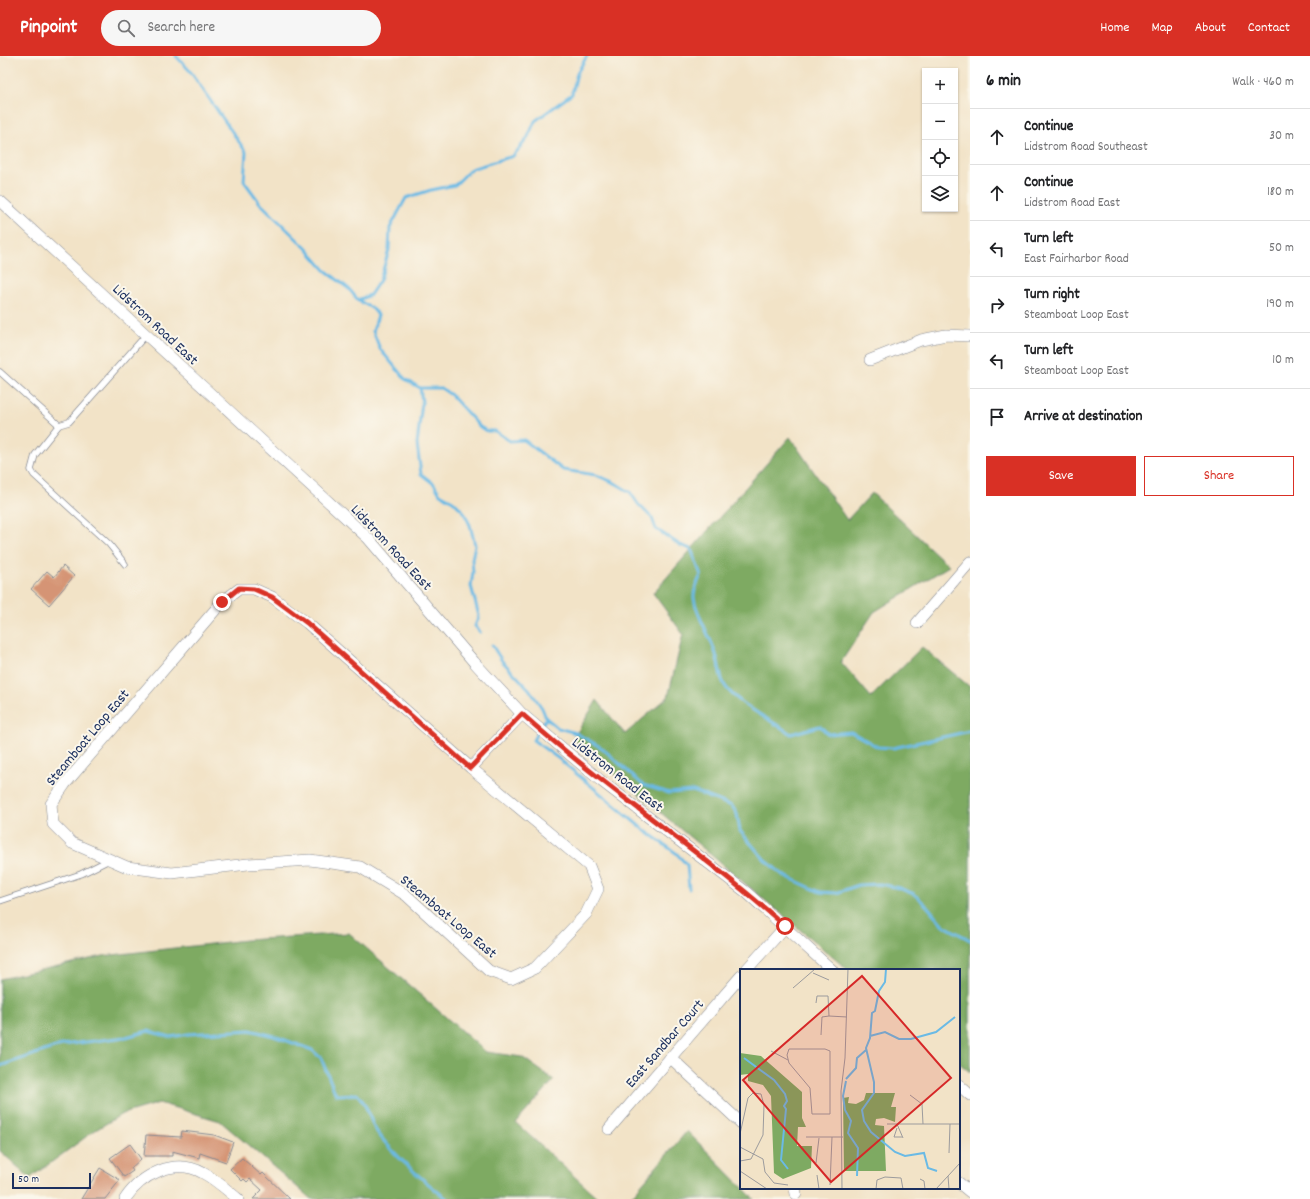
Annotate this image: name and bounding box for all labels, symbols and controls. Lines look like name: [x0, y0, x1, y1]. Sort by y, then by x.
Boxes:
search box: [101, 10, 381, 46]
text: Pinpoint: [20, 15, 77, 42]
icon: search: [115, 17, 137, 39]
text: Search here: [147, 17, 215, 39]
text: Home: [1100, 18, 1129, 38]
text: Map: [1151, 18, 1173, 38]
text: About: [1195, 18, 1226, 38]
text: Contact: [1248, 18, 1290, 38]
map controls: [922, 68, 958, 212]
button: +: [922, 68, 958, 104]
text: 6 min: [986, 70, 1021, 94]
text: Walk · 460 m: [1232, 73, 1294, 92]
button: −: [922, 104, 958, 140]
text: Continue: [1024, 116, 1073, 138]
icon: ahead: [986, 126, 1008, 148]
text: 30 m: [1269, 127, 1294, 146]
text: Lidstrom Road Southeast: [1024, 138, 1148, 157]
button: locate: [922, 140, 958, 176]
text: Continue: [1024, 172, 1073, 194]
button: layers: [922, 176, 958, 212]
icon: ahead: [986, 182, 1008, 204]
text: 180 m: [1267, 183, 1294, 202]
text: Lidstrom Road East: [1024, 194, 1120, 213]
text: Turn left: [1024, 228, 1073, 250]
icon: left: [986, 238, 1008, 260]
text: 50 m: [1269, 239, 1294, 258]
text: East Fairharbor Road: [1024, 250, 1129, 269]
street label: Lidstrom Road East: [107, 280, 203, 372]
text: Turn right: [1024, 284, 1080, 306]
icon: right: [986, 294, 1008, 316]
text: 190 m: [1266, 295, 1294, 314]
text: Steamboat Loop East: [1024, 306, 1129, 325]
text: Turn left: [1024, 340, 1073, 362]
icon: left: [986, 350, 1008, 372]
text: 10 m: [1272, 351, 1294, 370]
text: Steamboat Loop East: [1024, 362, 1129, 381]
icon: arrive: [986, 406, 1008, 428]
text: Arrive at destination: [1024, 406, 1142, 428]
button: Save: [986, 456, 1136, 496]
button: Share: [1144, 456, 1294, 496]
street label: Lidstrom Road East: [345, 500, 437, 597]
route end: [213, 593, 231, 611]
street label: Steamboat Loop East: [41, 685, 136, 792]
street label: Lidstrom Road East: [566, 733, 668, 819]
street label: Steamboat Loop East: [394, 870, 501, 965]
route start: [776, 917, 794, 935]
inset map: [740, 969, 960, 1189]
street label: East Sandbar Court: [621, 995, 710, 1093]
scale bar: [12, 1171, 91, 1190]
text: 50 m: [18, 1172, 39, 1188]

